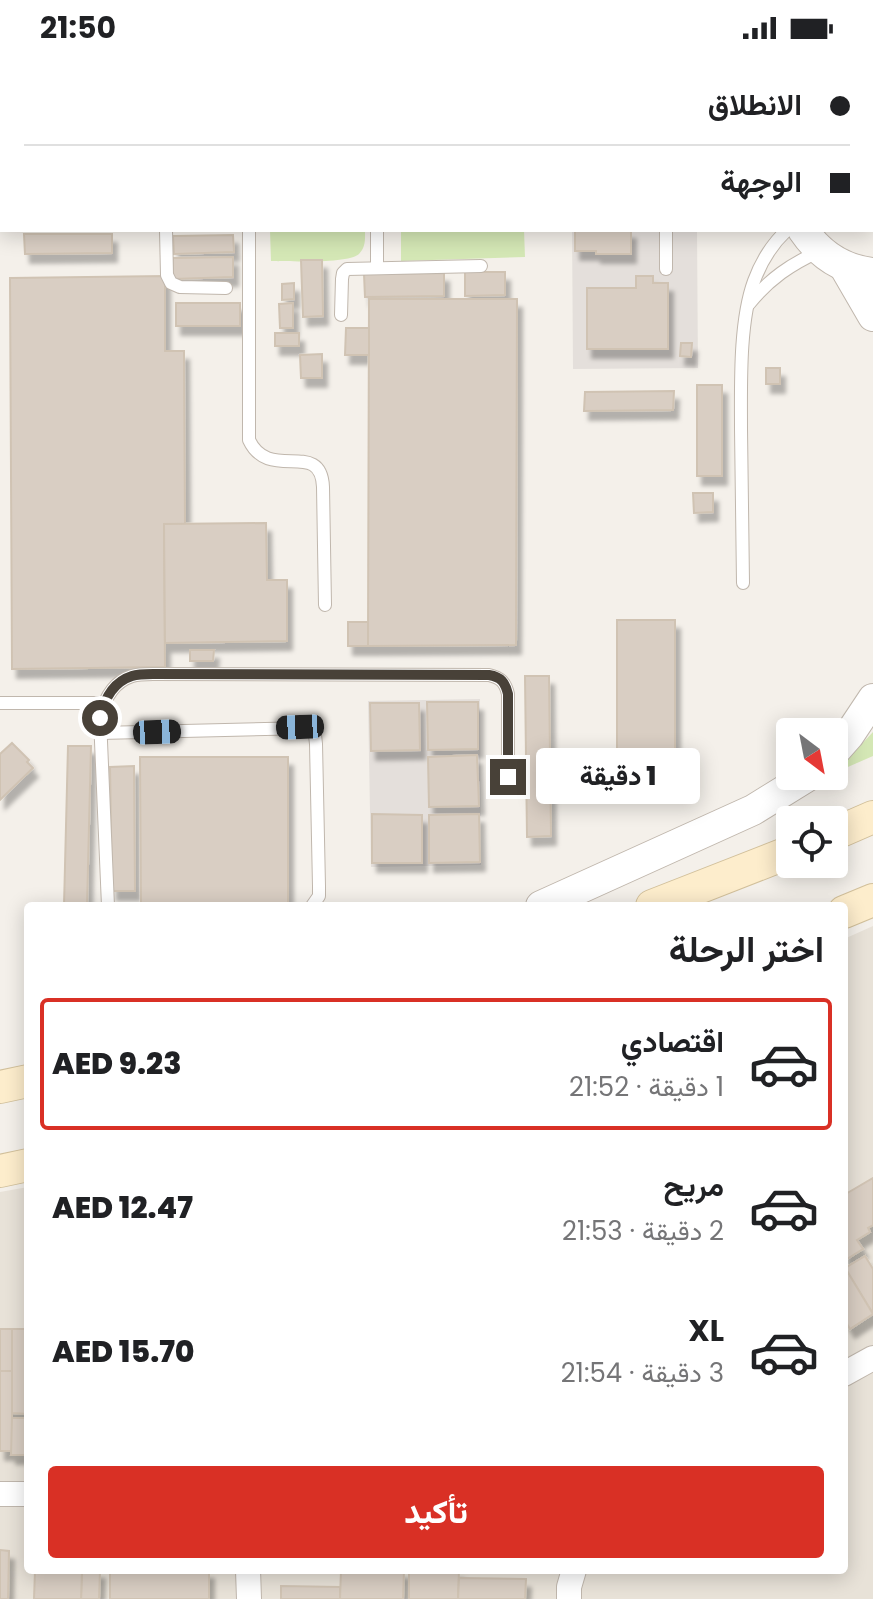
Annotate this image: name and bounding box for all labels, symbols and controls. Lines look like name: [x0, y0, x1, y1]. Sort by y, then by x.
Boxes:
text: 21:50: [40, 6, 116, 49]
text: الانطلاق: [708, 83, 802, 126]
text: الوجهة: [720, 160, 802, 203]
route start: [82, 700, 118, 736]
car: [276, 714, 324, 740]
north arrow: [776, 718, 848, 790]
map controls: [776, 718, 848, 878]
car: [133, 719, 181, 745]
callout: 1 دقيقة: [536, 749, 700, 805]
text: 1 دقيقة: [580, 758, 656, 794]
route end: [490, 759, 526, 795]
button: locate: [776, 806, 848, 878]
text: اختر الرحلة: [669, 924, 824, 975]
text: اقتصادي: [621, 1020, 724, 1063]
icon: car: [748, 1028, 820, 1100]
text: AED 9.23: [52, 1042, 181, 1085]
text: 1 دقيقة · 21:52: [569, 1069, 724, 1105]
text: مريح: [664, 1164, 724, 1207]
icon: car: [748, 1172, 820, 1244]
text: AED 12.47: [52, 1186, 193, 1229]
text: 2 دقيقة · 21:53: [562, 1213, 724, 1249]
text: XL: [688, 1309, 724, 1352]
icon: car: [748, 1316, 820, 1388]
text: AED 15.70: [52, 1330, 195, 1373]
text: 3 دقيقة · 21:54: [561, 1355, 724, 1391]
button: تأكيد: [48, 1466, 824, 1558]

